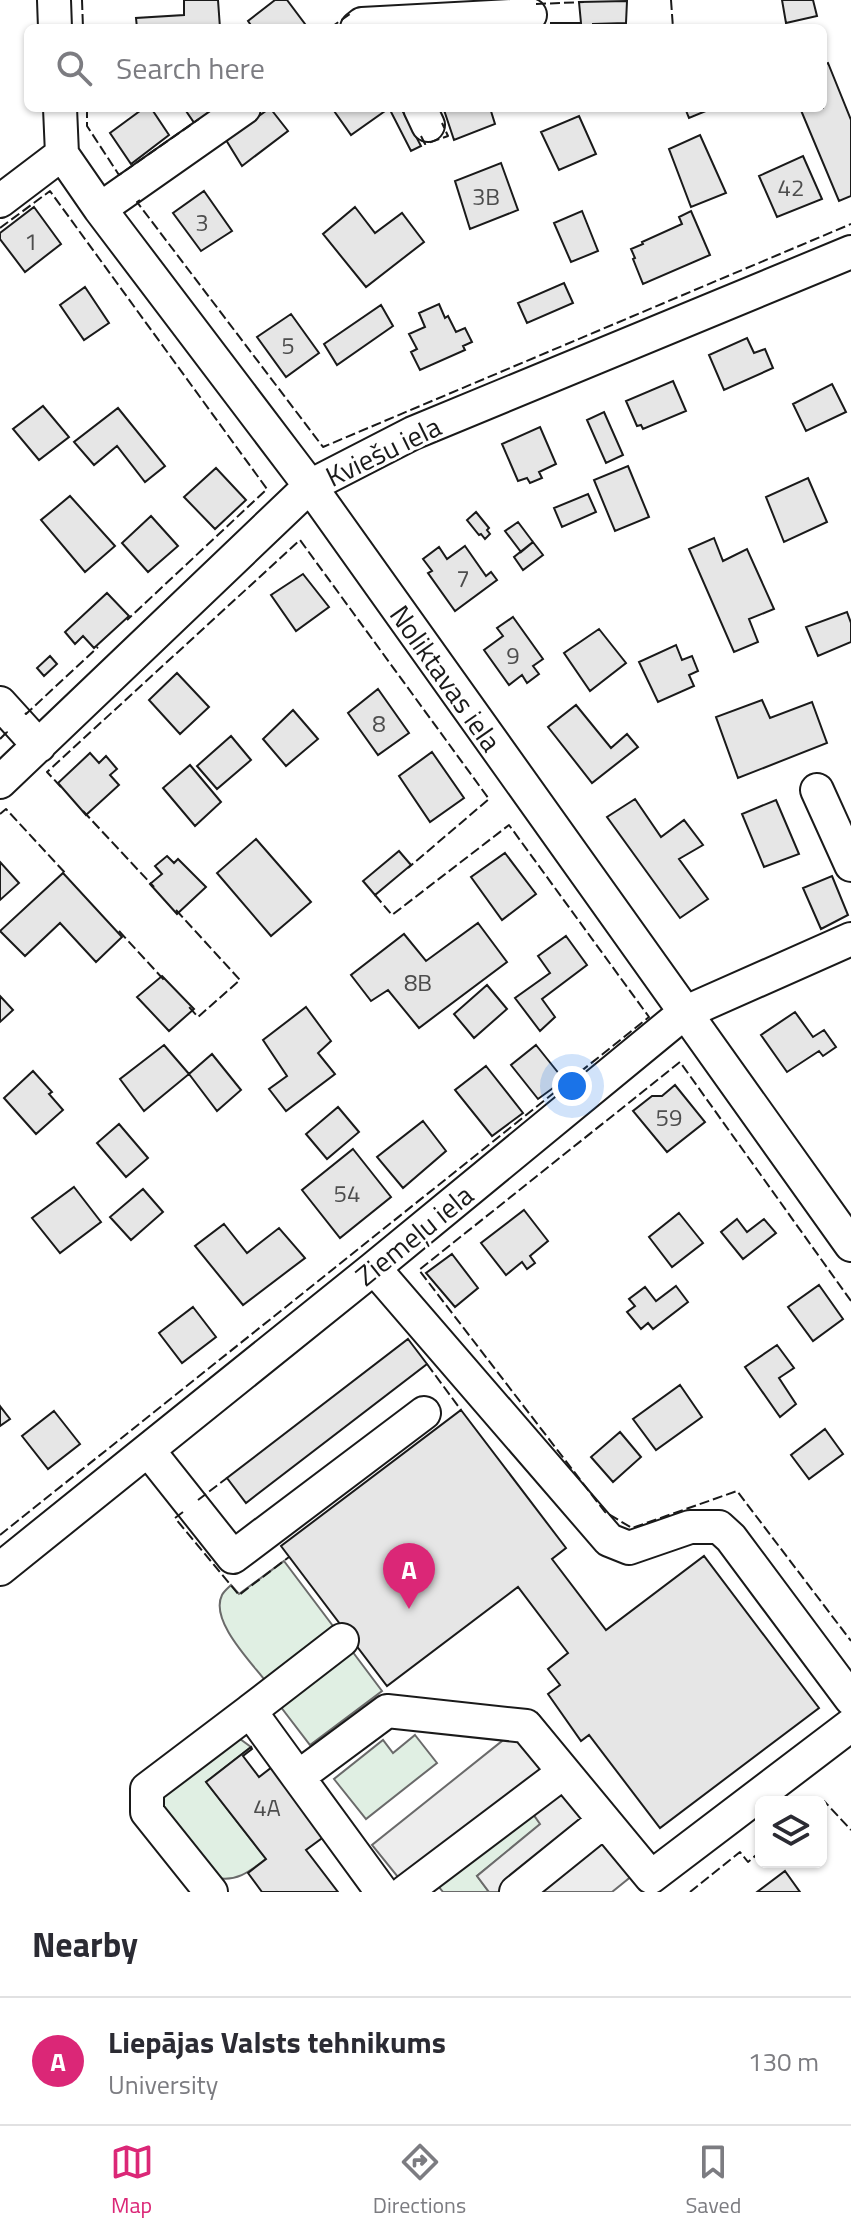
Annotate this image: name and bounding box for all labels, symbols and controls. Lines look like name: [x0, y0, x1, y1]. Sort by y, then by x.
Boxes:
search box: [24, 24, 827, 112]
text: Search here: [116, 45, 265, 91]
icon: search: [52, 46, 96, 90]
house number: 42: [778, 169, 804, 205]
house number: 3B: [472, 178, 500, 214]
house number: 3: [195, 204, 209, 240]
house number: 1: [24, 223, 38, 259]
house number: 5: [281, 327, 295, 363]
street label: Kviešu iela: [318, 405, 448, 497]
house number: 7: [456, 560, 470, 596]
street label: Noliktavas iela: [379, 596, 513, 760]
house number: 9: [506, 637, 520, 673]
house number: 8: [372, 705, 386, 741]
house number: 8B: [404, 964, 432, 1000]
your location: [552, 1066, 592, 1106]
house number: 59: [656, 1099, 682, 1135]
street label: Ziemeļu iela: [346, 1174, 482, 1296]
house number: 54: [334, 1175, 360, 1211]
pin: A: [383, 1543, 435, 1609]
house number: 4A: [253, 1789, 281, 1825]
map controls: [755, 1796, 827, 1868]
button: layers: [755, 1796, 827, 1868]
text: Nearby: [32, 1918, 138, 1970]
text: Liepājas Valsts tehnikums: [108, 2019, 446, 2065]
text: A: [50, 2042, 66, 2081]
text: 130 m: [748, 2042, 819, 2081]
text: University: [108, 2065, 218, 2104]
tab: Map: [110, 2140, 154, 2222]
tab: Directions: [373, 2140, 466, 2222]
tab: Saved: [685, 2140, 741, 2222]

